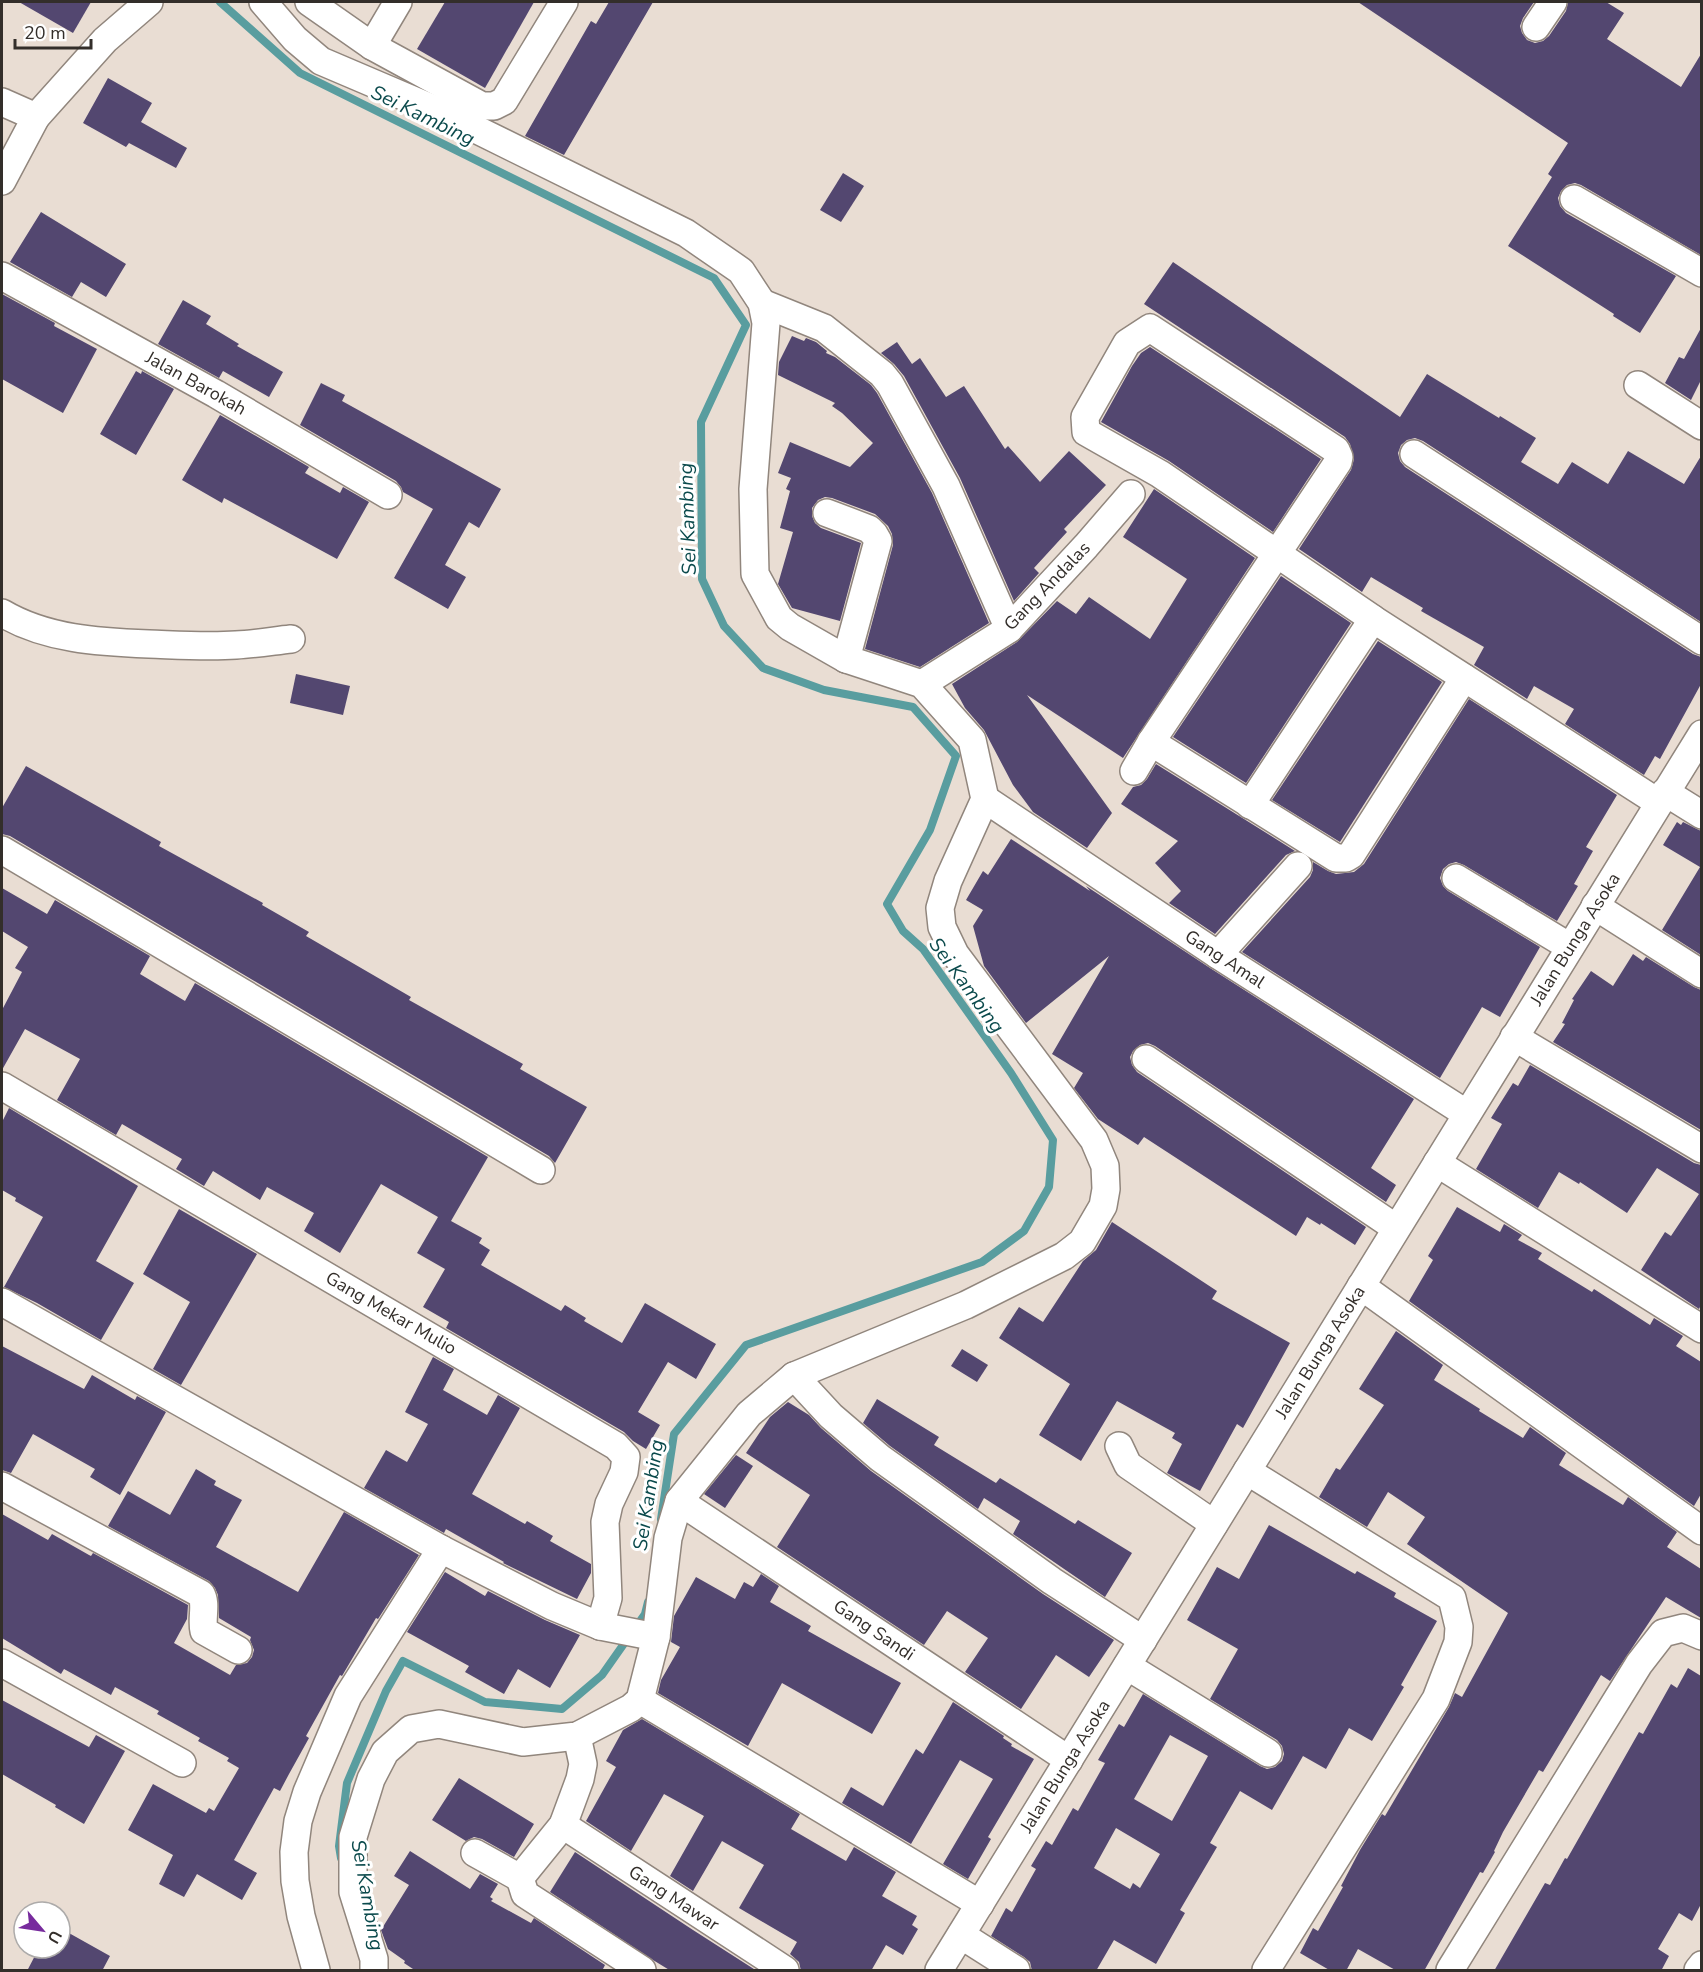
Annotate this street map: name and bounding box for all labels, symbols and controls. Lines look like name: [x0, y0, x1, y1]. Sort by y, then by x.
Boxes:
scale bar: [15, 12, 92, 50]
text: 20 m: [24, 21, 66, 45]
water label: Sei Kambing: [366, 79, 479, 152]
street label: Jalan Barokah: [140, 345, 251, 421]
water label: Sei Kambing: [672, 462, 703, 576]
street label: Gang Andalas: [998, 536, 1096, 636]
street label: Jalan Bunga Asoka: [1524, 868, 1626, 1011]
street label: Gang Amal: [1180, 924, 1270, 994]
water label: Sei Kambing: [923, 932, 1011, 1039]
street label: Gang Mekar Mulio: [321, 1266, 461, 1360]
street label: Jalan Bunga Asoka: [1269, 1281, 1371, 1424]
water label: Sei Kambing: [626, 1437, 671, 1553]
street label: Gang Sandi: [829, 1594, 919, 1666]
street label: Jalan Bunga Asoka: [1014, 1695, 1116, 1838]
water label: Sei Kambing: [344, 1837, 391, 1953]
street label: Gang Mawar: [624, 1860, 725, 1937]
north arrow: [12, 1900, 72, 1960]
text: U: [42, 1926, 67, 1947]

